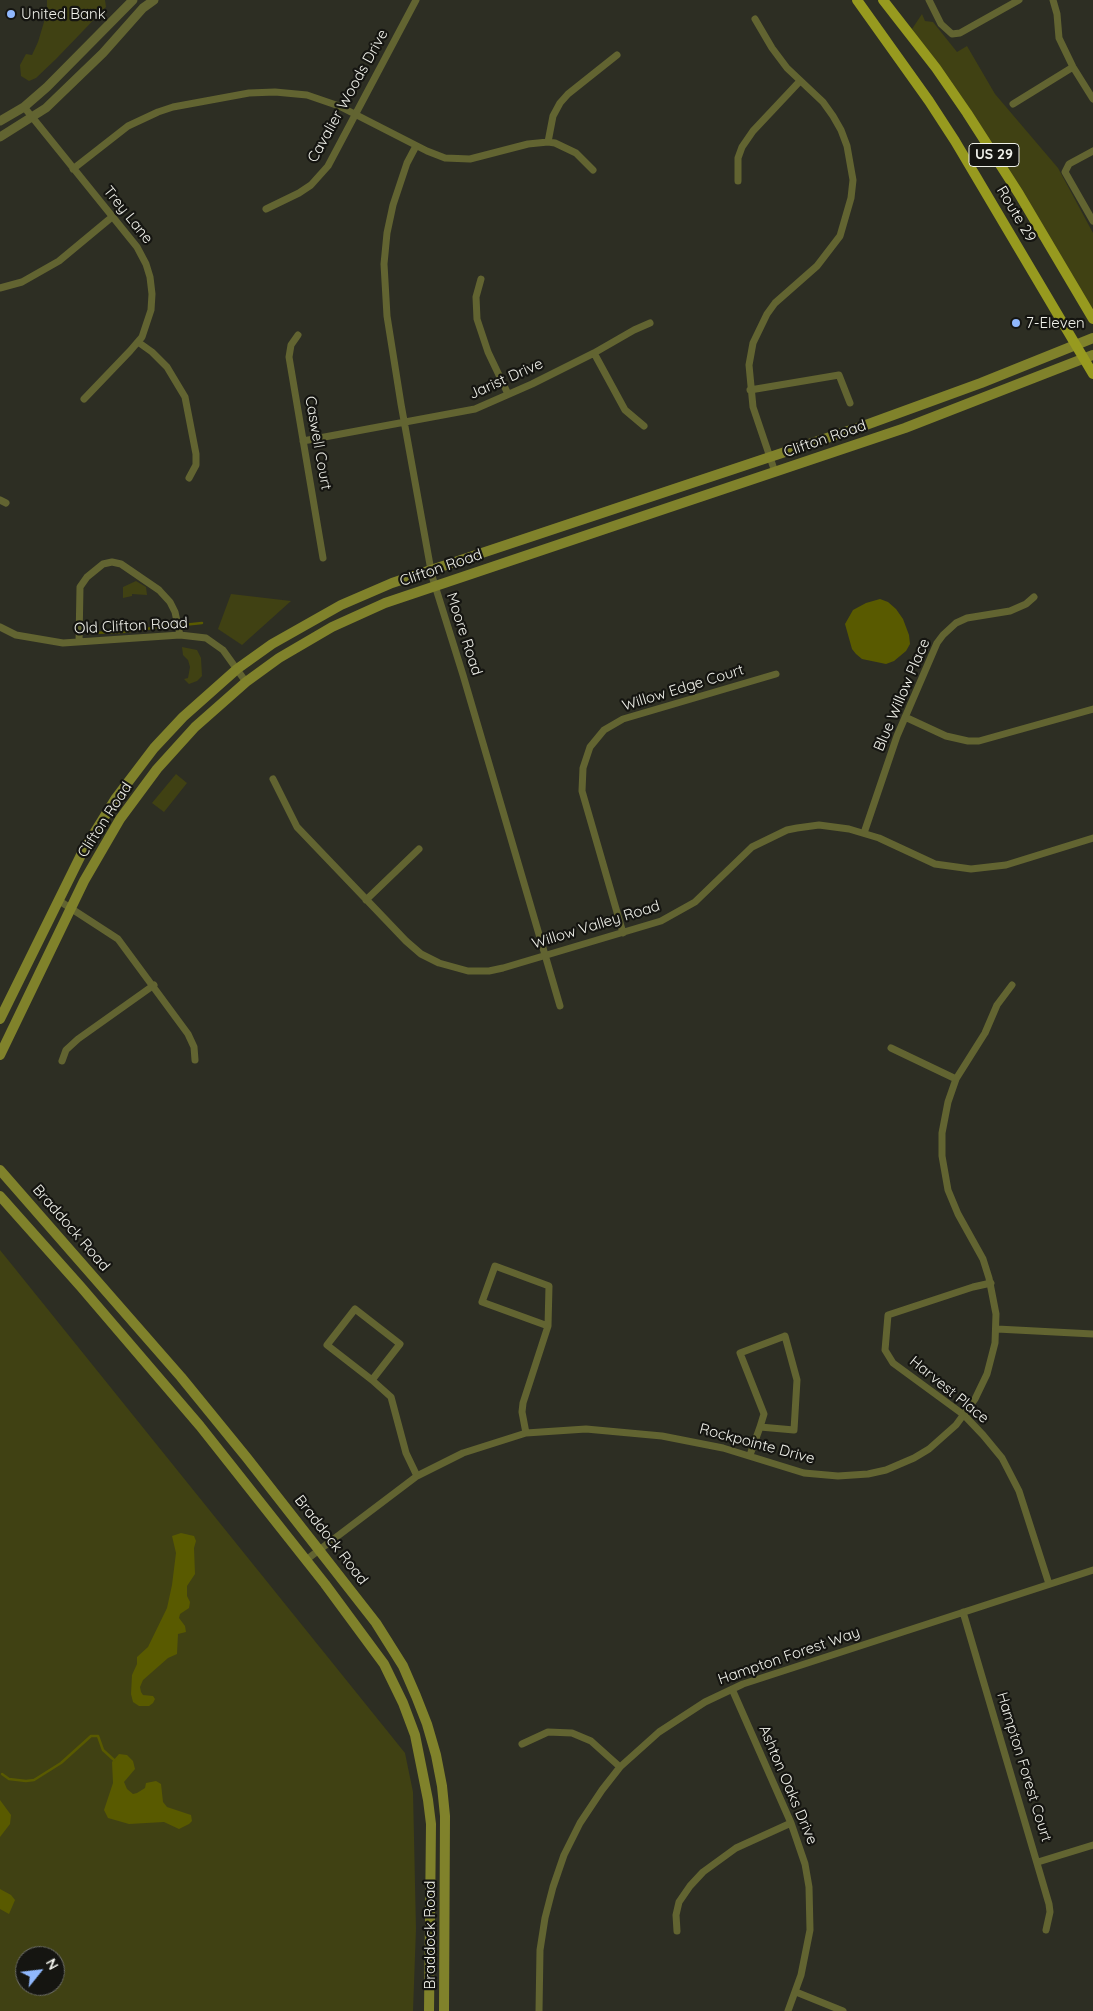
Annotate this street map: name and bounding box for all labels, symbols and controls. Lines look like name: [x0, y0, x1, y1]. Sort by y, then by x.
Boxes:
place label: United Bank: [21, 5, 106, 23]
marker: United Bank: [5, 8, 17, 20]
street label: Cavalier Woods Drive: [304, 26, 392, 166]
road number: US 29: [969, 144, 1019, 166]
street label: Trey Lane: [99, 183, 157, 247]
street label: Route 29: [992, 183, 1040, 245]
place label: 7-Eleven: [1026, 314, 1085, 332]
marker: 7-Eleven: [1010, 317, 1022, 329]
street label: Jarist Drive: [466, 355, 546, 403]
street label: Caswell Court: [301, 395, 335, 491]
street label: Clifton Road: [781, 416, 869, 462]
street label: Clifton Road: [397, 545, 485, 591]
street label: Moore Road: [442, 590, 486, 678]
street label: Old Clifton Road: [74, 614, 188, 638]
street label: Blue Willow Place: [870, 636, 934, 754]
street label: Willow Edge Court: [620, 661, 746, 715]
street label: Clifton Road: [74, 779, 136, 861]
street label: Willow Valley Road: [530, 897, 662, 953]
street label: Braddock Road: [29, 1181, 113, 1275]
street label: Harvest Place: [906, 1353, 992, 1427]
street label: Rockpointe Drive: [697, 1420, 817, 1468]
street label: Braddock Road: [290, 1492, 372, 1588]
street label: Hampton Forest Way: [716, 1623, 862, 1689]
street label: Hampton Forest Court: [993, 1690, 1055, 1844]
street label: Ashton Oaks Drive: [755, 1723, 821, 1847]
street label: Braddock Road: [421, 1881, 439, 1989]
north arrow: [15, 1946, 65, 1996]
text: N: [42, 1955, 63, 1973]

